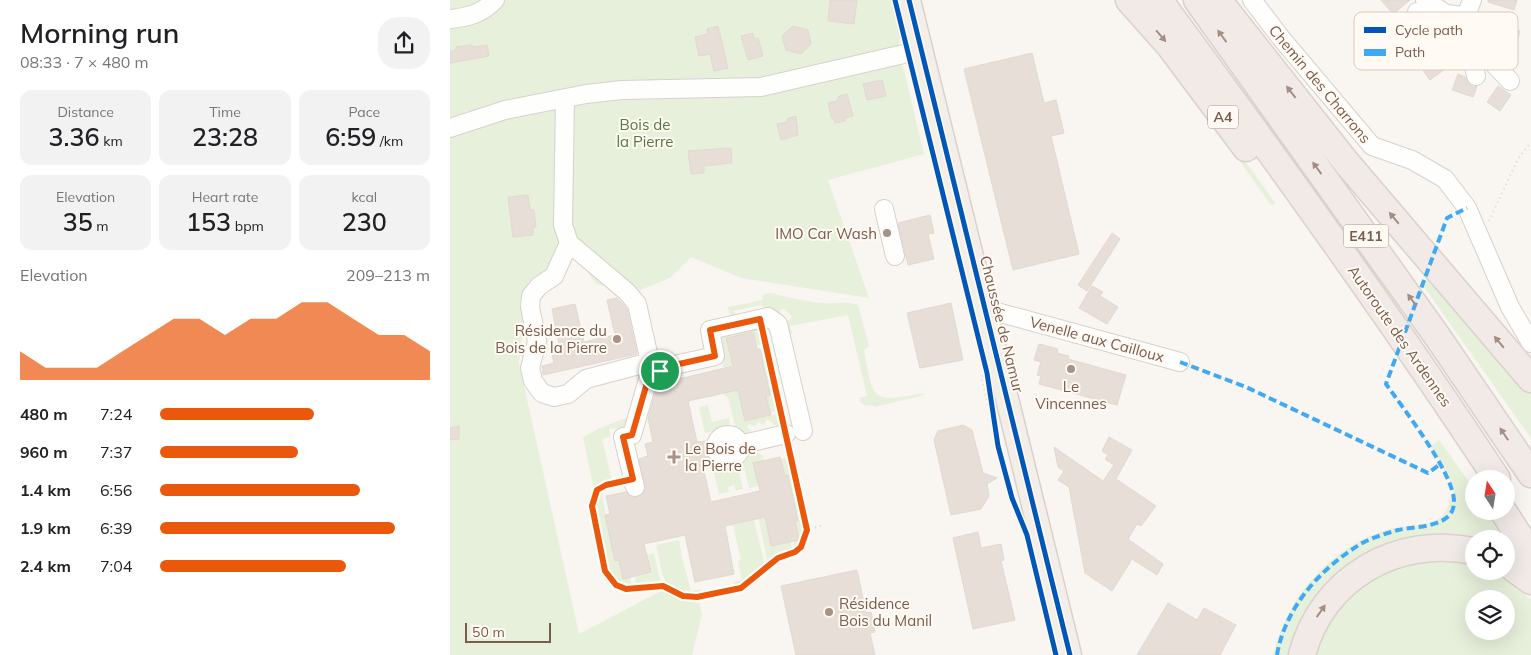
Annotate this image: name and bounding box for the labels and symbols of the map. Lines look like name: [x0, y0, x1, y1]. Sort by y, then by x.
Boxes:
legend: [1354, 12, 1518, 70]
street label: Chemin des Charrons: [1265, 21, 1375, 147]
text: Cycle path: [1395, 21, 1463, 39]
one-way arrow: [1217, 29, 1227, 43]
one-way arrow: [1156, 30, 1167, 43]
text: Path: [1395, 43, 1425, 61]
one-way arrow: [1286, 86, 1297, 99]
road number: A4: [1208, 105, 1238, 128]
park label: Bois de la Pierre: [617, 115, 673, 151]
one-way arrow: [1312, 161, 1322, 175]
one-way arrow: [1389, 212, 1400, 224]
place label: IMO Car Wash: [775, 224, 877, 243]
road number: E411: [1344, 225, 1388, 248]
marker: IMO Car Wash: [881, 227, 893, 239]
street label: Chaussée de Namur: [976, 254, 1028, 395]
street label: Autoroute des Ardennes: [1344, 262, 1456, 410]
one-way arrow: [1407, 293, 1417, 307]
street label: Venelle aux Cailloux: [1028, 312, 1166, 366]
place label: Résidence du Bois de la Pierre: [495, 321, 607, 357]
marker: Résidence du Bois de la Pierre: [611, 333, 623, 345]
one-way arrow: [1494, 336, 1505, 349]
pin: [639, 350, 681, 392]
marker: Le Vincennes: [1065, 363, 1077, 375]
place label: Le Vincennes: [1035, 377, 1107, 413]
one-way arrow: [1499, 427, 1509, 440]
place label: Le Bois de la Pierre: [685, 439, 756, 475]
marker: Le Bois de la Pierre: [667, 450, 681, 464]
north arrow: [1465, 470, 1515, 520]
place label: Résidence Bois du Manil: [839, 594, 932, 630]
one-way arrow: [1316, 604, 1326, 618]
marker: Résidence Bois du Manil: [823, 606, 835, 618]
scale bar: [465, 620, 551, 643]

